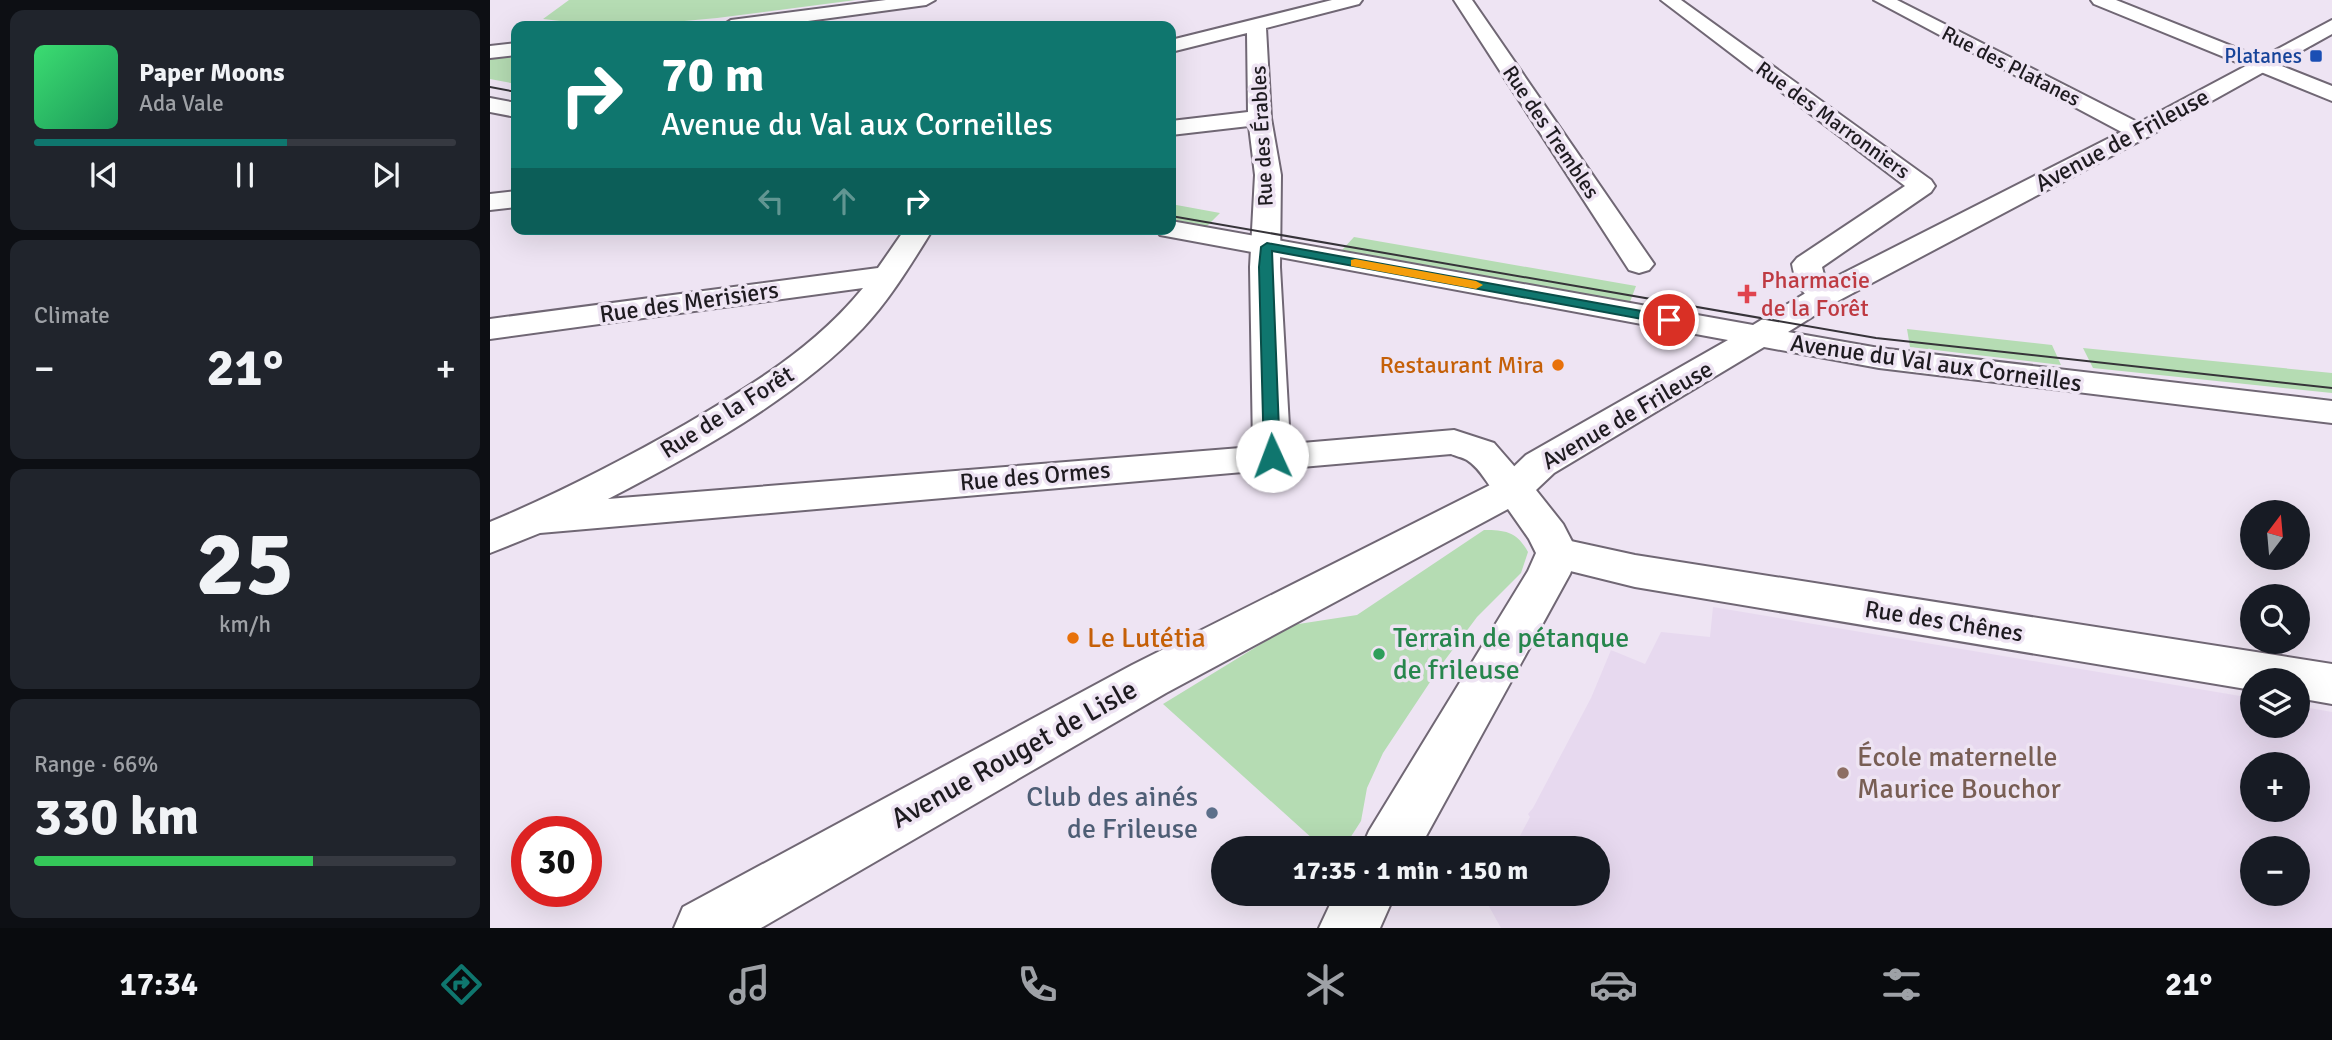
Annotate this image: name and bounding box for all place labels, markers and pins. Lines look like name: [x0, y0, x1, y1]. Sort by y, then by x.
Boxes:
place label: Platanes: [2224, 43, 2302, 69]
marker: Platanes: [2308, 48, 2324, 64]
place label: Pharmacie de la Forêt: [1761, 265, 1870, 323]
marker: Pharmacie de la Forêt: [1739, 286, 1755, 302]
pin: [1639, 290, 1699, 350]
place label: Restaurant Mira: [1379, 350, 1544, 380]
marker: Restaurant Mira: [1550, 357, 1566, 373]
place label: Le Lutétia: [1087, 621, 1206, 655]
place label: Terrain de pétanque de frileuse: [1393, 621, 1629, 687]
marker: Le Lutétia: [1065, 630, 1081, 646]
marker: Terrain de pétanque de frileuse: [1371, 646, 1387, 662]
place label: École maternelle Maurice Bouchor: [1857, 740, 2061, 806]
marker: École maternelle Maurice Bouchor: [1835, 765, 1851, 781]
place label: Club des ainés de Frileuse: [1026, 780, 1198, 846]
marker: Club des ainés de Frileuse: [1204, 805, 1220, 821]

